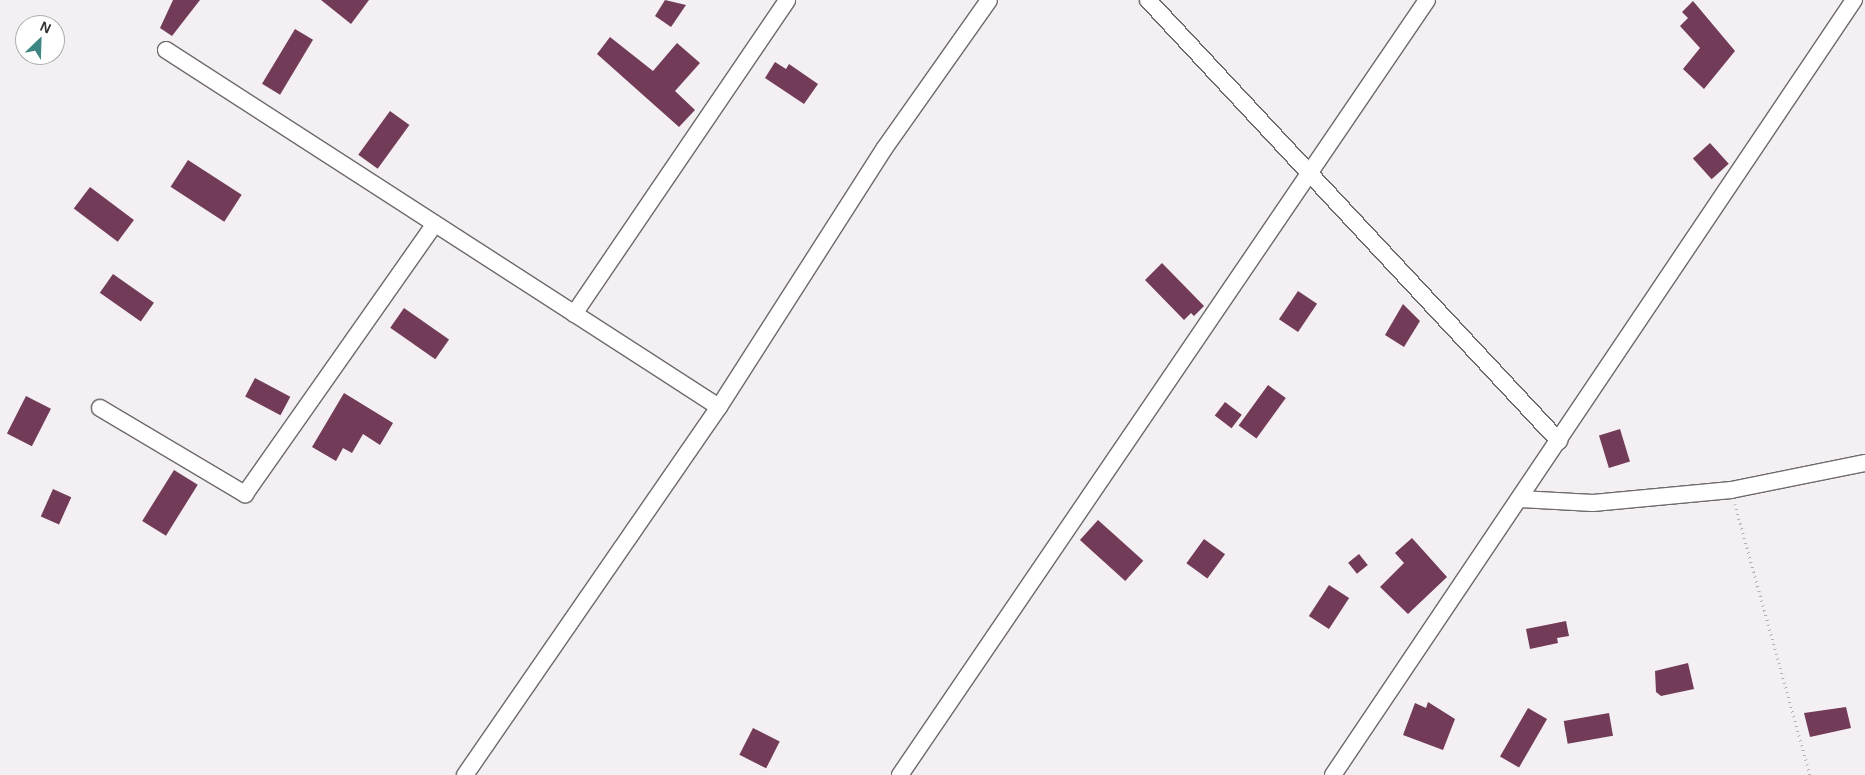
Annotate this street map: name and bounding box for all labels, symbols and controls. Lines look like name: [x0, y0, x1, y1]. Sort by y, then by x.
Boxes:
north arrow: [15, 15, 65, 65]
text: N: [38, 18, 54, 37]

